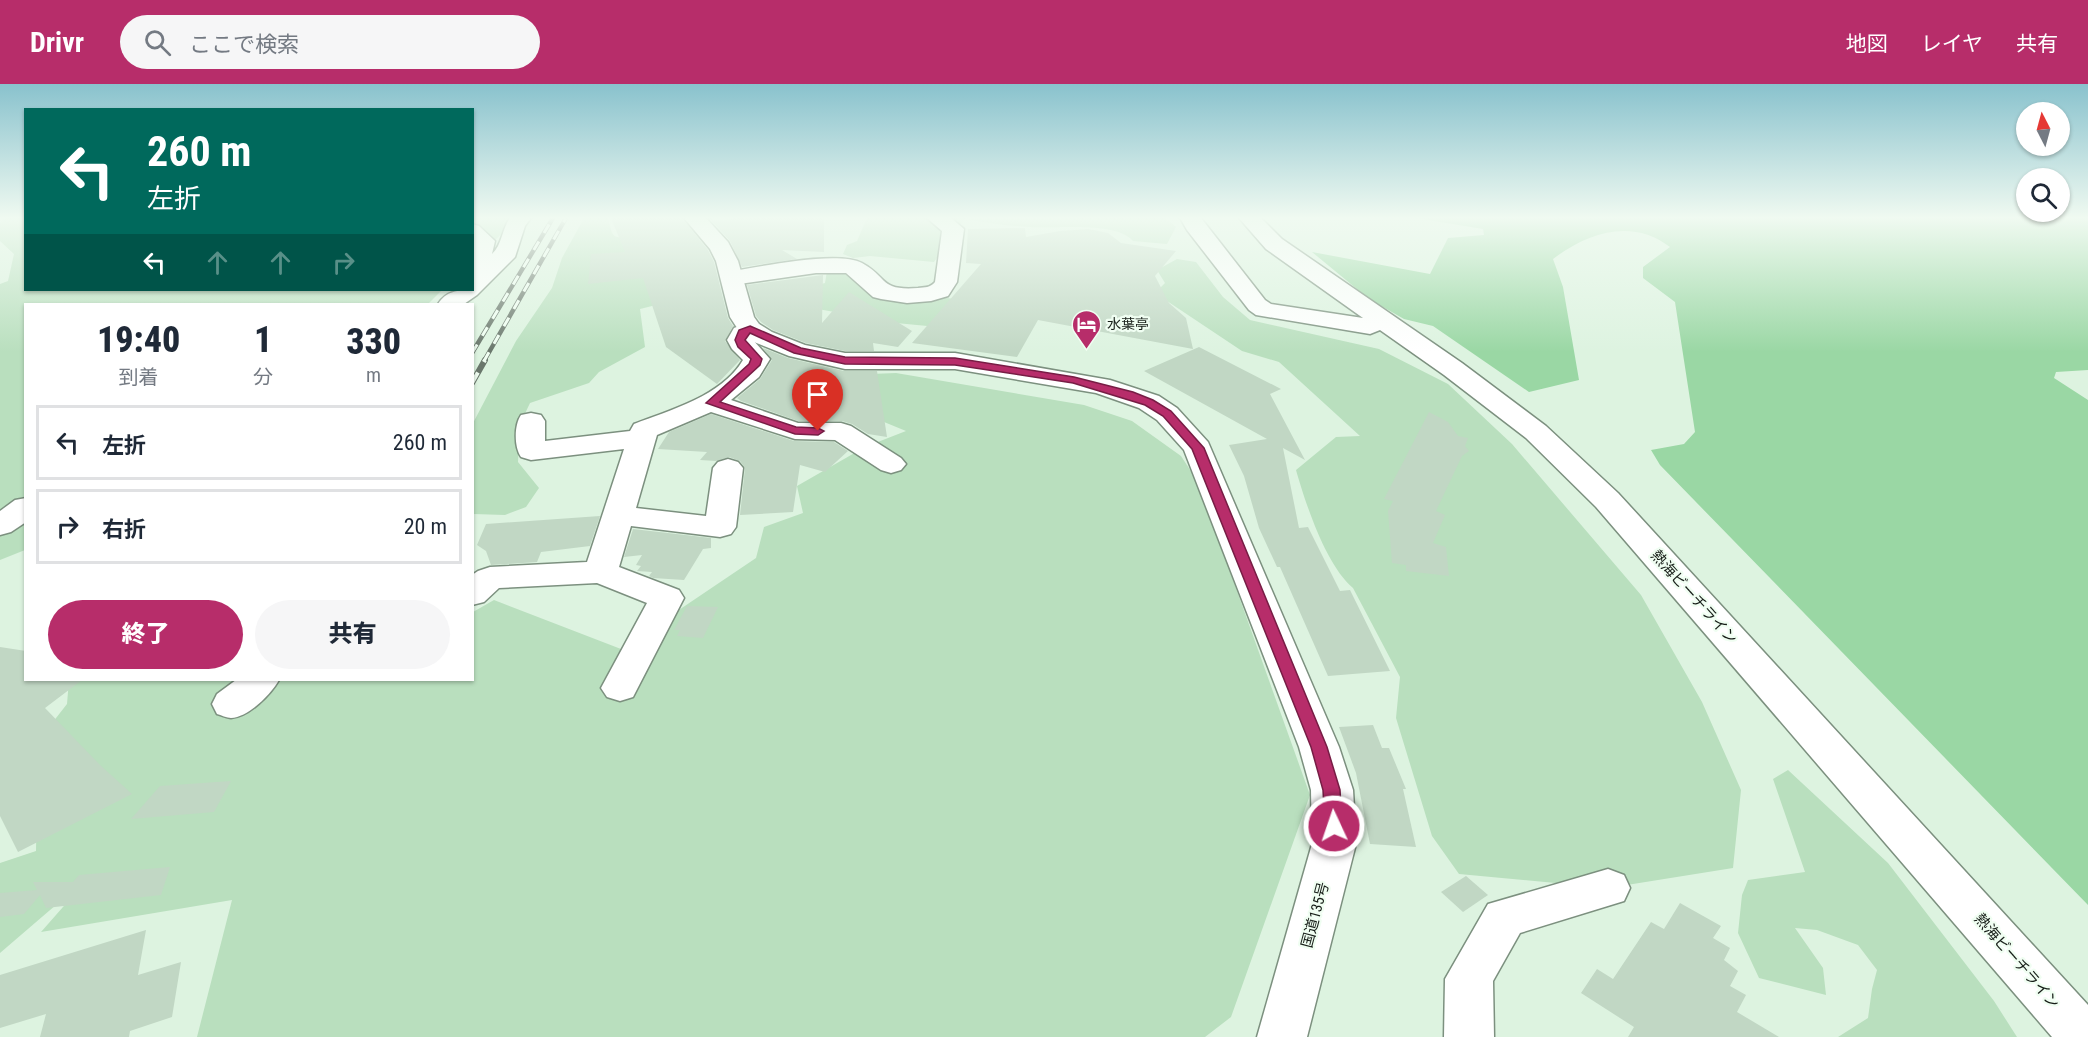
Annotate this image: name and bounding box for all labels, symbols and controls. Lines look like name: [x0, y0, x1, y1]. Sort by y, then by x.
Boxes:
search box: [120, 15, 540, 69]
text: Drivr: [30, 26, 84, 59]
icon: search: [141, 26, 174, 59]
text: ここで検索: [189, 32, 299, 57]
text: 地図: [1846, 32, 1888, 56]
text: レイヤ: [1921, 32, 1983, 56]
text: 共有: [2016, 32, 2058, 56]
north arrow: [2016, 102, 2070, 156]
map controls: [2016, 102, 2070, 222]
text: 260 m: [147, 127, 252, 176]
icon: left: [48, 132, 126, 210]
button: search: [2016, 168, 2070, 222]
text: 左折: [147, 183, 201, 215]
icon: left: [138, 246, 171, 279]
icon: ahead: [201, 246, 234, 279]
icon: ahead: [264, 246, 297, 279]
icon: right: [327, 246, 360, 279]
hotel icon: 水葉亭: [1070, 308, 1102, 350]
place label: 水葉亭: [1107, 316, 1149, 332]
text: 19:40: [97, 319, 180, 361]
text: 1: [254, 319, 272, 361]
text: 330: [346, 321, 401, 363]
text: m: [366, 363, 381, 387]
text: 到着: [119, 365, 159, 389]
text: 分: [253, 365, 273, 389]
pin: [792, 369, 843, 431]
icon: arrive: [801, 378, 834, 411]
icon: left: [51, 426, 84, 459]
text: 260 m: [393, 430, 447, 455]
text: 左折: [102, 433, 146, 458]
icon: right: [51, 510, 84, 543]
text: 20 m: [404, 514, 447, 539]
text: 右折: [102, 517, 146, 542]
street label: 熱海ビーチライン: [1647, 546, 1741, 648]
button: 終了: [48, 600, 243, 669]
button: 共有: [255, 600, 450, 669]
position arrow: [1302, 794, 1366, 858]
street label: 国道135号: [1298, 880, 1332, 950]
street label: 熱海ビーチライン: [1971, 910, 2063, 1012]

